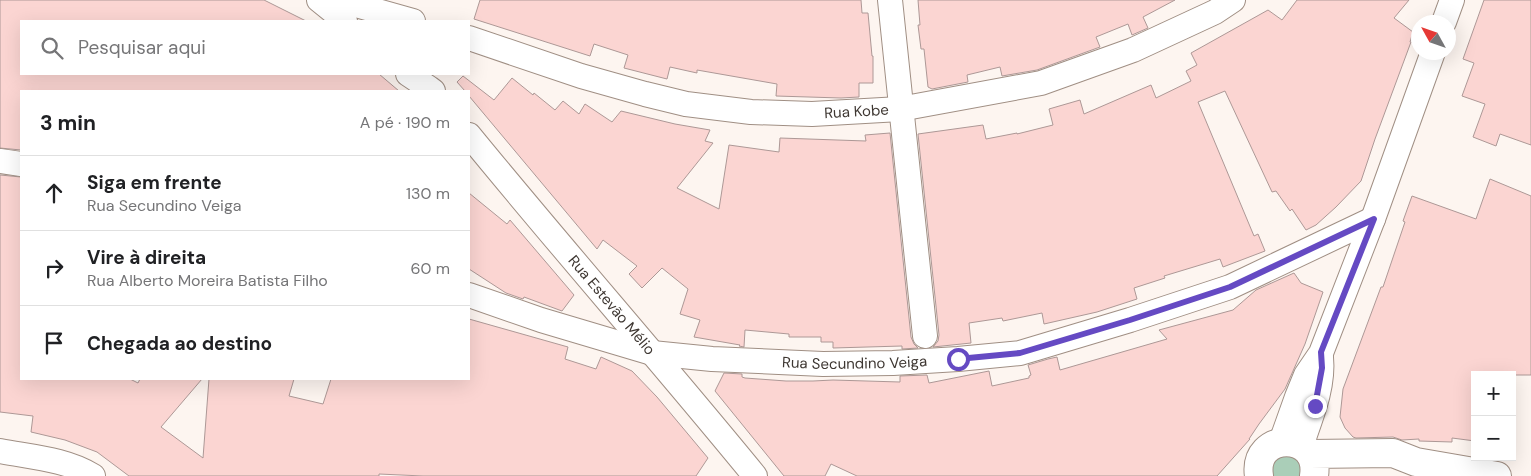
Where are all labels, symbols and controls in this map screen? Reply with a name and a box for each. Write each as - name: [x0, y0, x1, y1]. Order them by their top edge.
- north arrow: [1411, 15, 1456, 60]
- search box: [20, 20, 470, 75]
- icon: search: [38, 34, 66, 62]
- text: Pesquisar aqui: [78, 35, 206, 60]
- street label: Rua Kobe: [824, 100, 889, 123]
- text: 3 min: [40, 109, 96, 137]
- text: A pé · 190 m: [360, 112, 450, 133]
- text: Siga em frente: [87, 170, 222, 195]
- icon: ahead: [40, 179, 68, 207]
- text: 130 m: [406, 183, 450, 204]
- text: Rua Secundino Veiga: [87, 195, 242, 216]
- text: Vire à direita: [87, 245, 206, 270]
- street label: Rua Estevão Mélio: [564, 251, 660, 359]
- icon: right: [40, 254, 68, 282]
- text: 60 m: [410, 258, 450, 279]
- text: Rua Alberto Moreira Batista Filho: [87, 270, 328, 291]
- icon: arrive: [40, 329, 68, 357]
- text: Chegada ao destino: [87, 331, 272, 356]
- route start: [947, 348, 970, 371]
- street label: Rua Secundino Veiga: [782, 351, 928, 374]
- map controls: [1471, 371, 1516, 461]
- button: +: [1471, 371, 1516, 416]
- route end: [1304, 395, 1327, 418]
- button: −: [1471, 416, 1516, 461]

